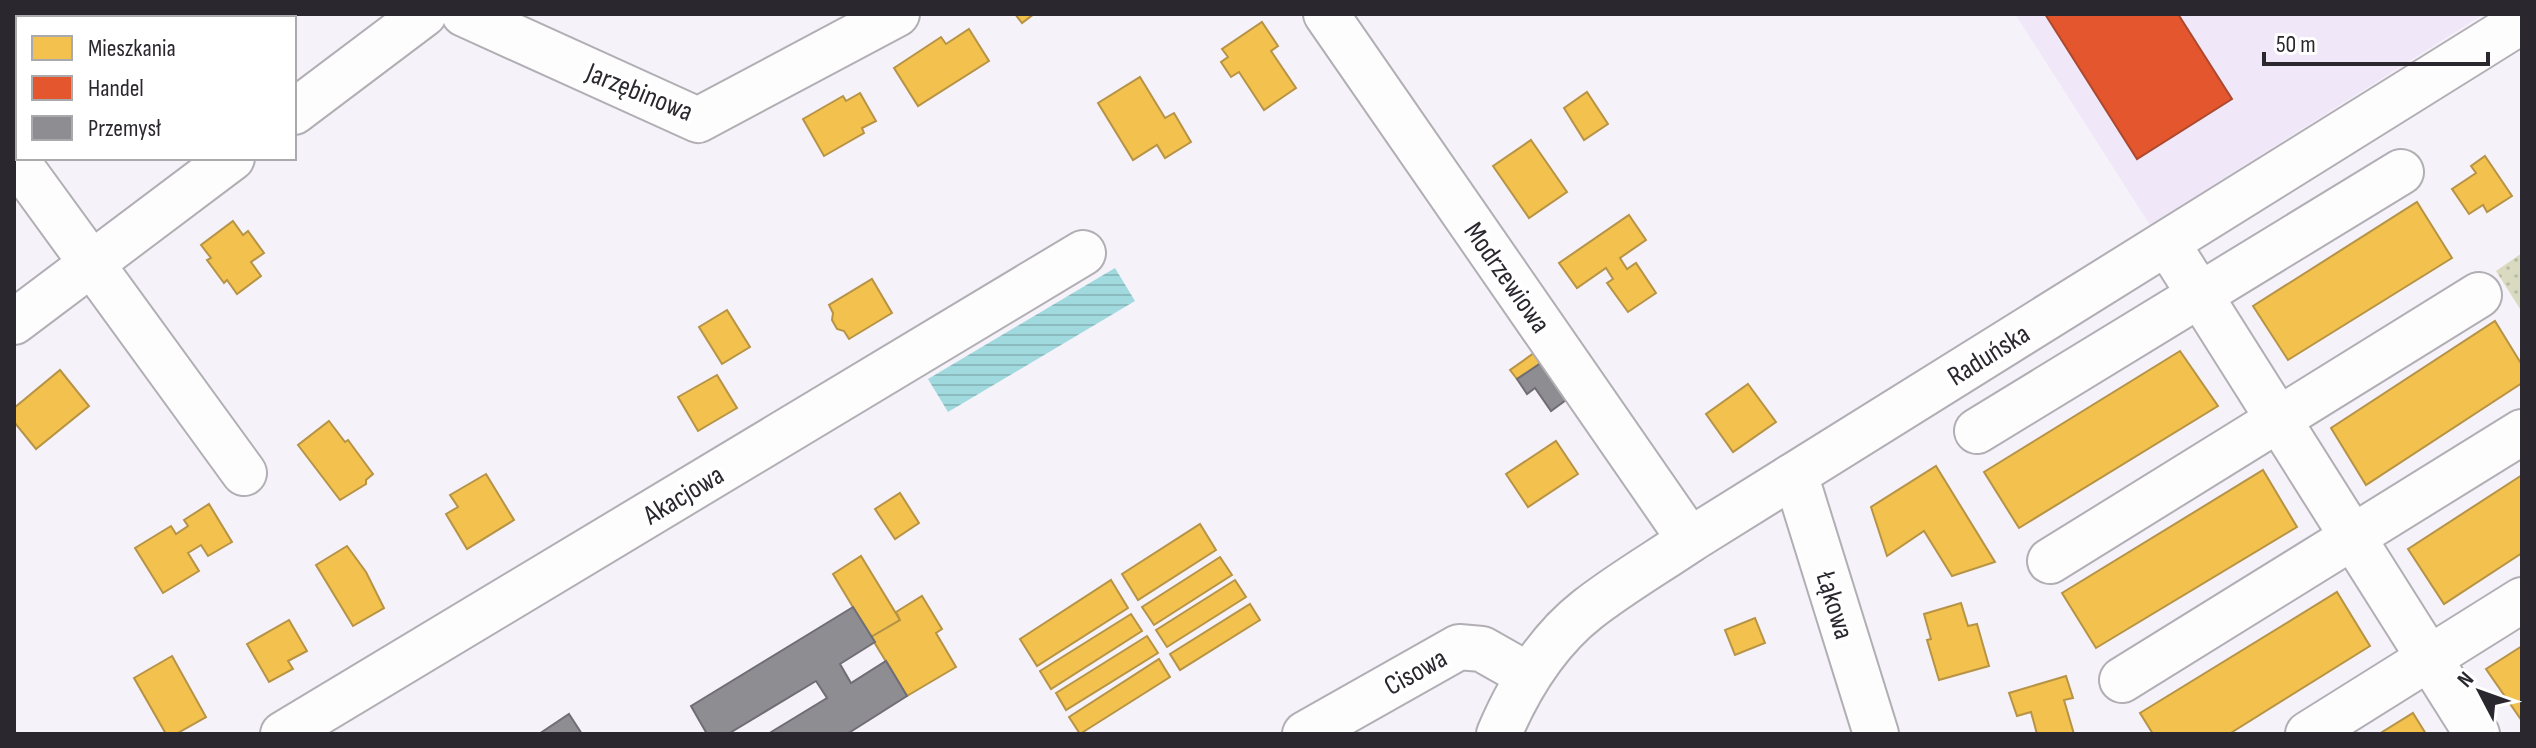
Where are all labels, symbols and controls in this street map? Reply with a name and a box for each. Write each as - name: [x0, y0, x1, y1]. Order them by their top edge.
- legend: [16, 16, 296, 160]
- scale bar: [2264, 16, 2488, 66]
- text: 50 m: [2276, 30, 2316, 59]
- text: Mieszkania: [88, 34, 176, 63]
- street label: Jarzębinowa: [580, 56, 698, 129]
- text: Handel: [88, 74, 144, 103]
- text: Przemysł: [88, 114, 161, 143]
- street label: Modrzewiowa: [1457, 216, 1557, 339]
- street label: Raduńska: [1942, 317, 2036, 393]
- street label: Akacjowa: [637, 459, 730, 533]
- street label: Łąkowa: [1808, 567, 1860, 643]
- street label: Cisowa: [1379, 642, 1453, 703]
- north arrow: [2440, 652, 2520, 732]
- text: N: [2452, 667, 2480, 693]

